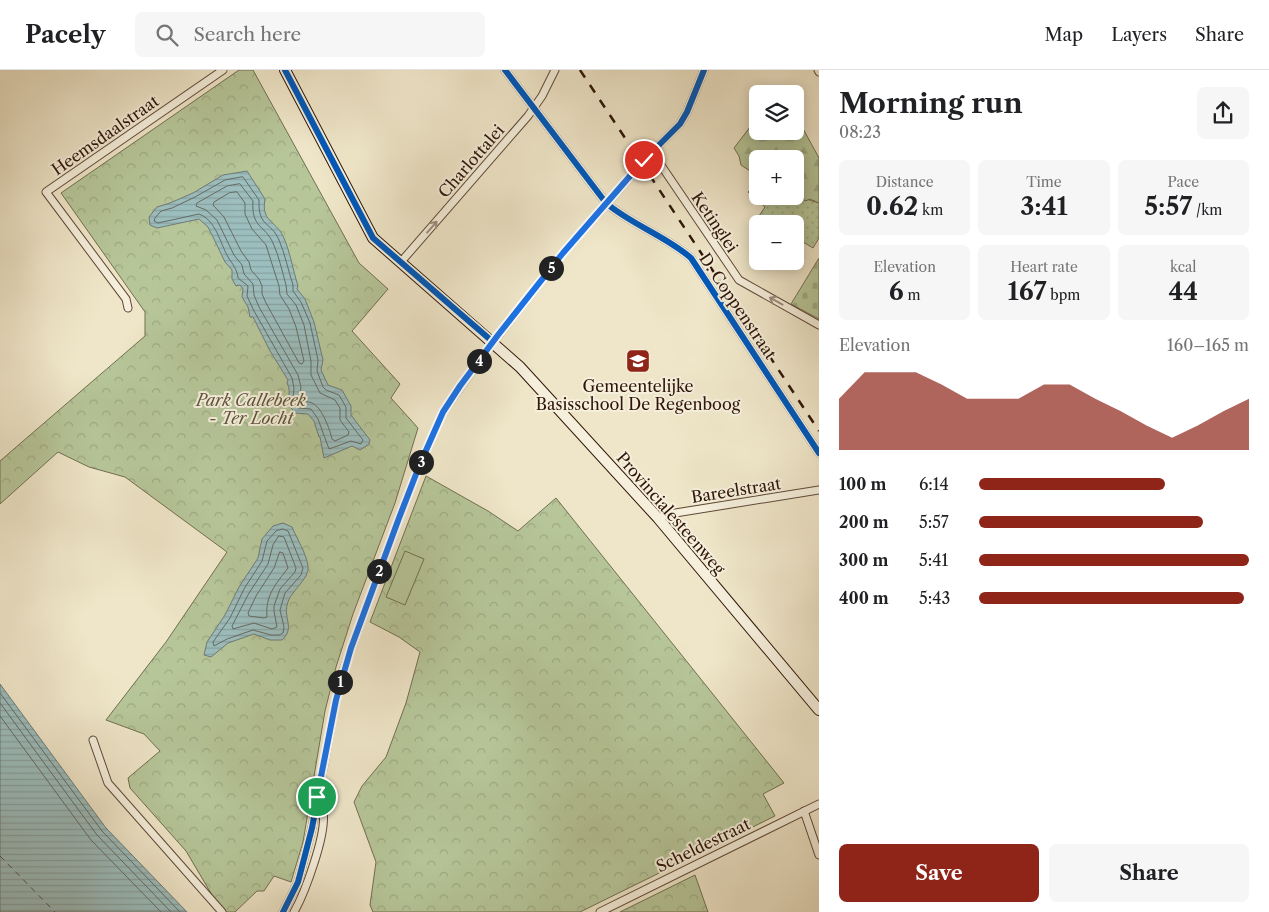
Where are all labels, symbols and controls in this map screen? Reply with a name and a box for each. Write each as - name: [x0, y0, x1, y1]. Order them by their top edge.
- search box: [135, 12, 485, 57]
- text: Pacely: [25, 20, 105, 49]
- icon: search: [153, 21, 181, 49]
- text: Search here: [193, 23, 301, 46]
- text: Map: [1045, 24, 1083, 46]
- text: Layers: [1111, 24, 1167, 46]
- text: Share: [1195, 24, 1244, 46]
- map controls: [749, 85, 804, 270]
- button: layers: [749, 85, 804, 140]
- text: Morning run: [839, 86, 1023, 120]
- button: share: [1197, 87, 1249, 139]
- street label: Heemsdaalstraat: [48, 90, 163, 179]
- street label: Charlottalei: [434, 120, 508, 202]
- text: 08:23: [839, 122, 881, 142]
- pin: [623, 139, 665, 181]
- icon: check: [630, 146, 658, 174]
- button: +: [749, 150, 804, 205]
- text: Distance: [876, 173, 934, 191]
- text: Time: [1026, 173, 1062, 191]
- text: Pace: [1168, 173, 1199, 191]
- street label: Ketinglei: [688, 188, 743, 256]
- text: 0.62: [866, 191, 918, 222]
- text: 3:41: [1020, 191, 1068, 222]
- text: 5:57: [1144, 191, 1192, 222]
- text: km: [918, 201, 943, 219]
- text: /km: [1192, 201, 1222, 219]
- button: −: [749, 215, 804, 270]
- one-way arrow: [427, 220, 438, 233]
- street label: D. Coppenstraat: [695, 249, 781, 363]
- pin: 5: [538, 256, 564, 280]
- text: Elevation: [873, 258, 936, 276]
- text: Heart rate: [1010, 258, 1078, 276]
- text: kcal: [1170, 258, 1197, 276]
- text: 5: [548, 259, 555, 277]
- text: 6: [889, 276, 904, 307]
- text: 167: [1008, 276, 1047, 307]
- text: 44: [1169, 276, 1198, 307]
- text: m: [904, 286, 921, 304]
- text: bpm: [1047, 286, 1080, 304]
- one-way arrow: [769, 296, 784, 306]
- text: Elevation: [839, 335, 910, 355]
- text: 160–165 m: [1167, 335, 1249, 355]
- pin: 4: [466, 348, 492, 374]
- school or university icon: Gemeentelijke Basisschool De Regenboog: [625, 348, 651, 374]
- text: 4: [475, 352, 484, 370]
- place label: Gemeentelijke Basisschool De Regenboog: [536, 376, 741, 414]
- park label: Park Callebeek - Ter Locht: [194, 390, 306, 428]
- street label: Provincialesteenweg: [612, 448, 730, 579]
- pin: 3: [408, 450, 434, 474]
- text: 3: [418, 453, 425, 471]
- street label: Bareelstraat: [690, 473, 783, 507]
- text: 100 m: [839, 474, 886, 494]
- text: 6:14: [919, 474, 949, 494]
- text: 200 m: [839, 512, 889, 532]
- text: 5:57: [919, 512, 949, 532]
- text: 300 m: [839, 550, 888, 570]
- text: 5:41: [919, 550, 948, 570]
- pin: 2: [366, 558, 392, 584]
- text: 2: [375, 562, 384, 580]
- text: 400 m: [839, 588, 889, 608]
- text: 5:43: [919, 588, 950, 608]
- pin: 1: [328, 670, 352, 694]
- text: 1: [337, 673, 344, 691]
- pin: [296, 776, 338, 818]
- icon: arrive: [303, 783, 331, 811]
- street label: Scheldestraat: [653, 813, 754, 876]
- button: Save: [839, 844, 1039, 902]
- button: Share: [1049, 844, 1249, 902]

